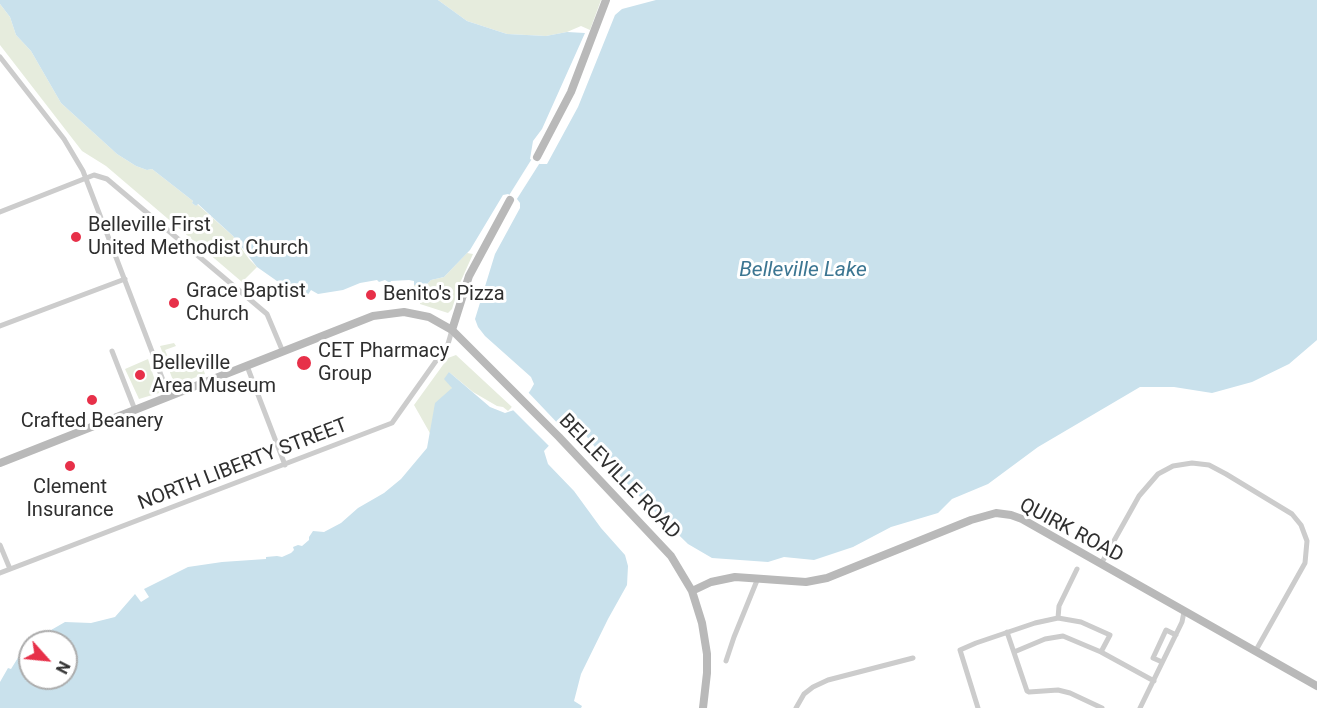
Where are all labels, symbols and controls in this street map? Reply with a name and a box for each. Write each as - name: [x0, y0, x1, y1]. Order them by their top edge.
- place label: Belleville First United Methodist Church: [88, 214, 308, 261]
- marker: Belleville First United Methodist Church: [69, 230, 83, 244]
- water label: Belleville Lake: [739, 258, 867, 284]
- place label: Grace Baptist Church: [186, 280, 306, 327]
- place label: Benito's Pizza: [383, 283, 505, 307]
- marker: Benito's Pizza: [364, 288, 378, 302]
- marker: Grace Baptist Church: [167, 296, 181, 310]
- place label: CET Pharmacy Group: [318, 340, 449, 387]
- place label: Belleville Area Museum: [152, 352, 276, 399]
- marker: CET Pharmacy Group: [295, 354, 313, 372]
- marker: Belleville Area Museum: [133, 368, 147, 382]
- marker: Crafted Beanery: [85, 393, 99, 407]
- street label: BELLEVILLE ROAD: [553, 409, 685, 545]
- place label: Crafted Beanery: [21, 410, 163, 434]
- street label: NORTH LIBERTY STREET: [135, 414, 351, 516]
- marker: Clement Insurance: [63, 459, 77, 473]
- place label: Clement Insurance: [26, 476, 114, 523]
- street label: QUIRK ROAD: [1015, 494, 1127, 568]
- north arrow: [18, 630, 78, 690]
- text: N: [52, 658, 74, 677]

